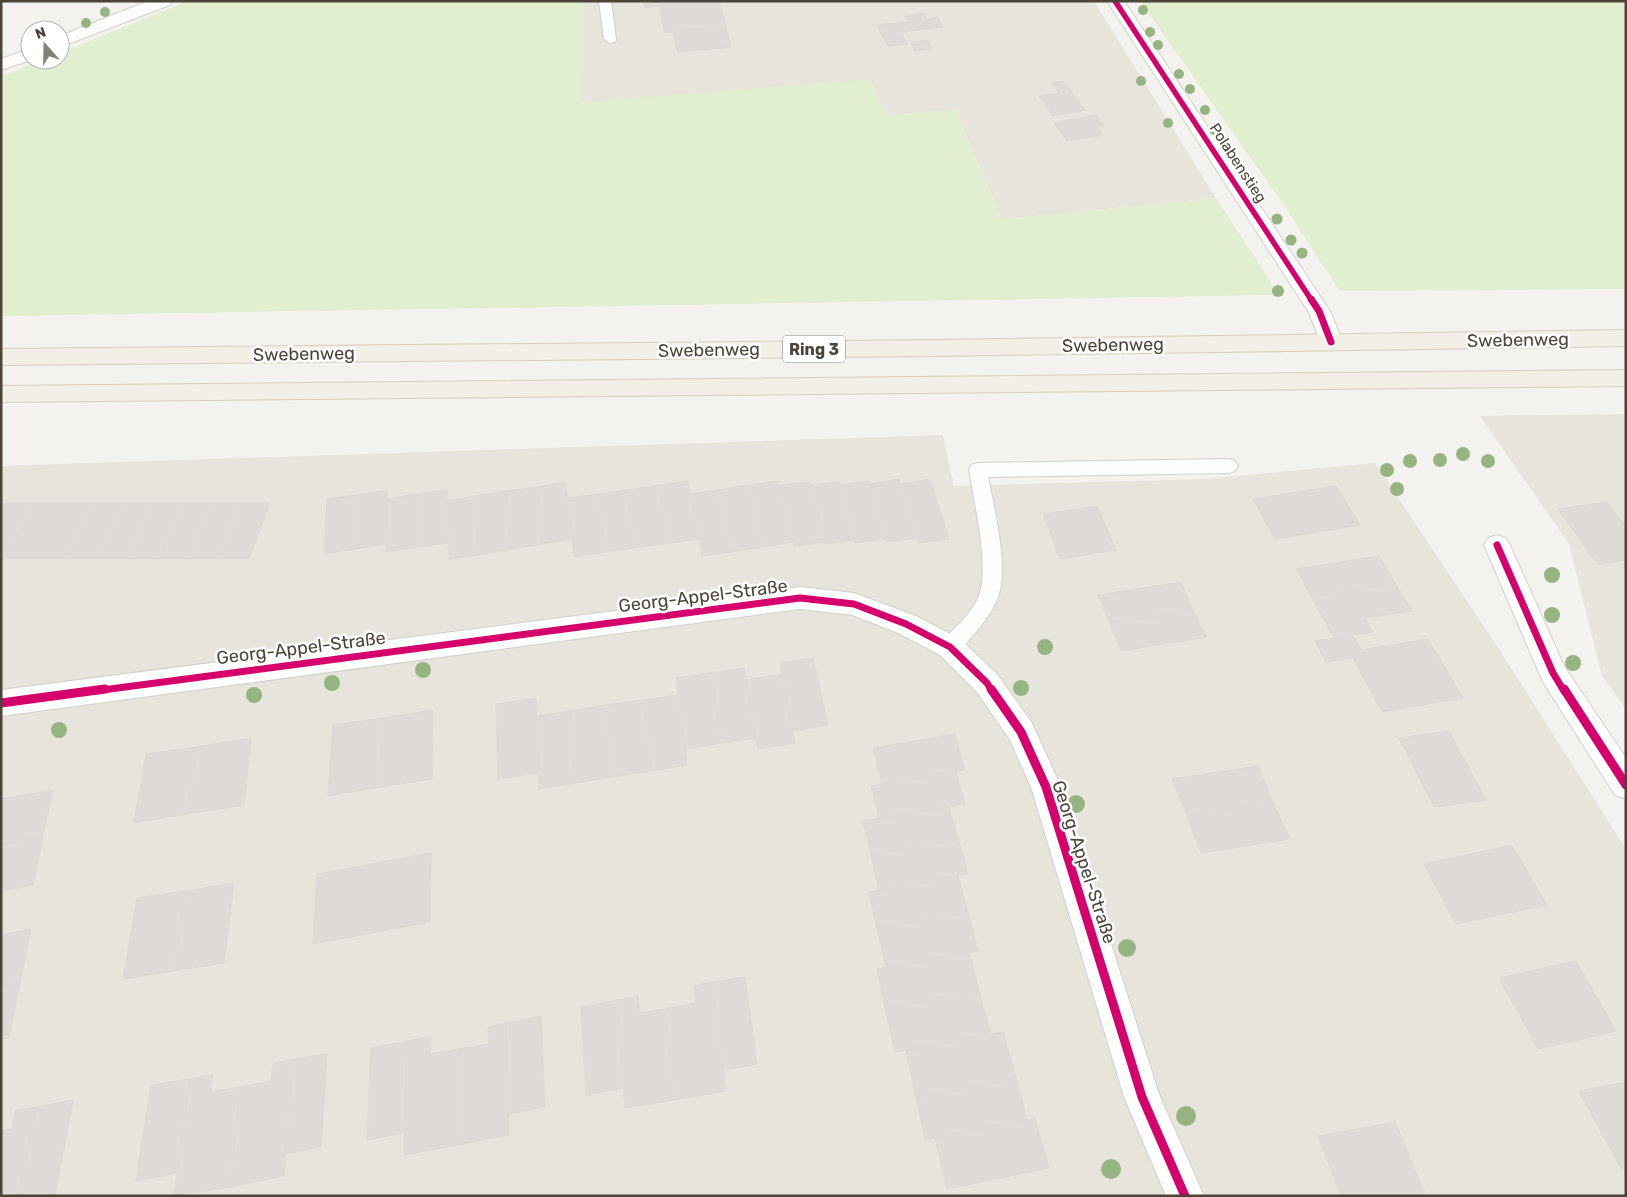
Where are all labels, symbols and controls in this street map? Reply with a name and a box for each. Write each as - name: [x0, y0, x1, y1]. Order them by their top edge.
- north arrow: [20, 20, 70, 70]
- text: N: [33, 24, 48, 43]
- street label: Polabenstieg: [1206, 120, 1270, 206]
- street label: Swebenweg: [1467, 328, 1569, 352]
- street label: Swebenweg: [1062, 333, 1164, 357]
- road number: Ring 3: [783, 336, 845, 362]
- street label: Swebenweg: [658, 338, 760, 362]
- street label: Swebenweg: [253, 342, 355, 366]
- street label: Georg-Appel-Straße: [617, 575, 789, 617]
- street label: Georg-Appel-Straße: [215, 627, 387, 669]
- street label: Georg-Appel-Straße: [1047, 778, 1121, 946]

